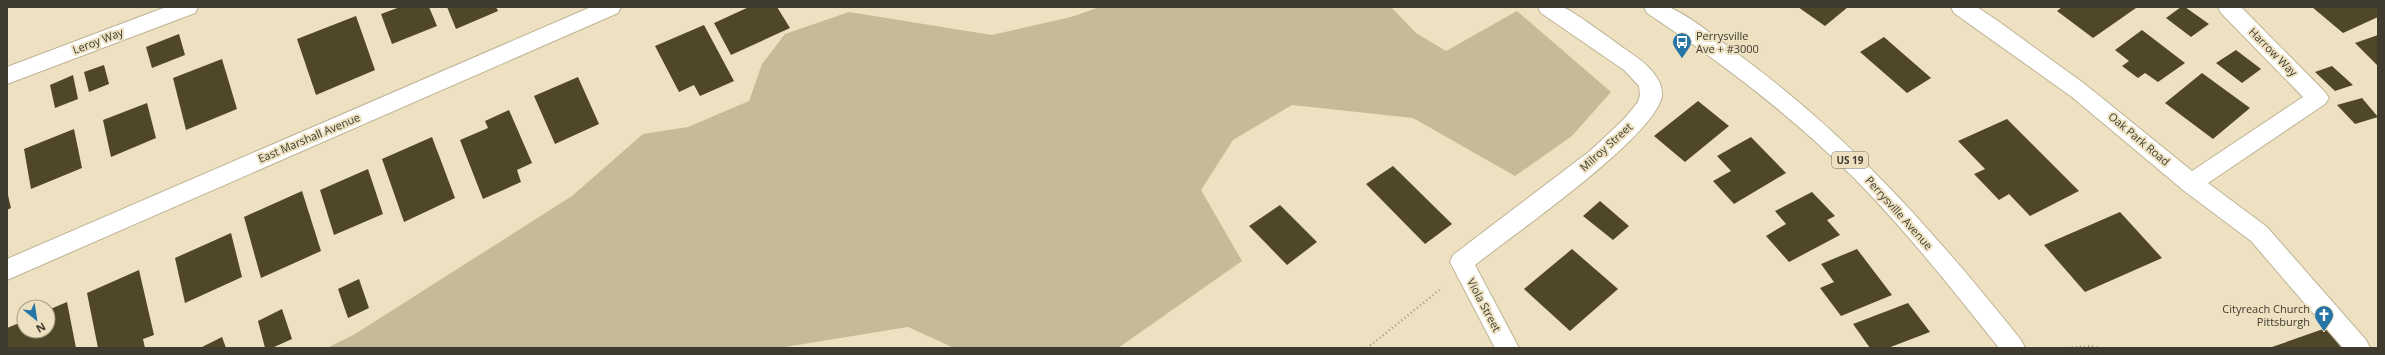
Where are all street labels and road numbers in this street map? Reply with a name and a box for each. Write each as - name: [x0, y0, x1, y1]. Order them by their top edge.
- street label: Leroy Way: [70, 24, 126, 57]
- street label: Harrow Way: [2246, 24, 2301, 80]
- street label: East Marshall Avenue: [255, 109, 362, 166]
- street label: Oak Park Road: [2106, 109, 2173, 169]
- street label: Milroy Street: [1576, 119, 1635, 174]
- road number: US 19: [1832, 152, 1868, 168]
- street label: Perrysville Avenue: [1862, 173, 1936, 253]
- street label: Viola Street: [1464, 275, 1505, 334]

